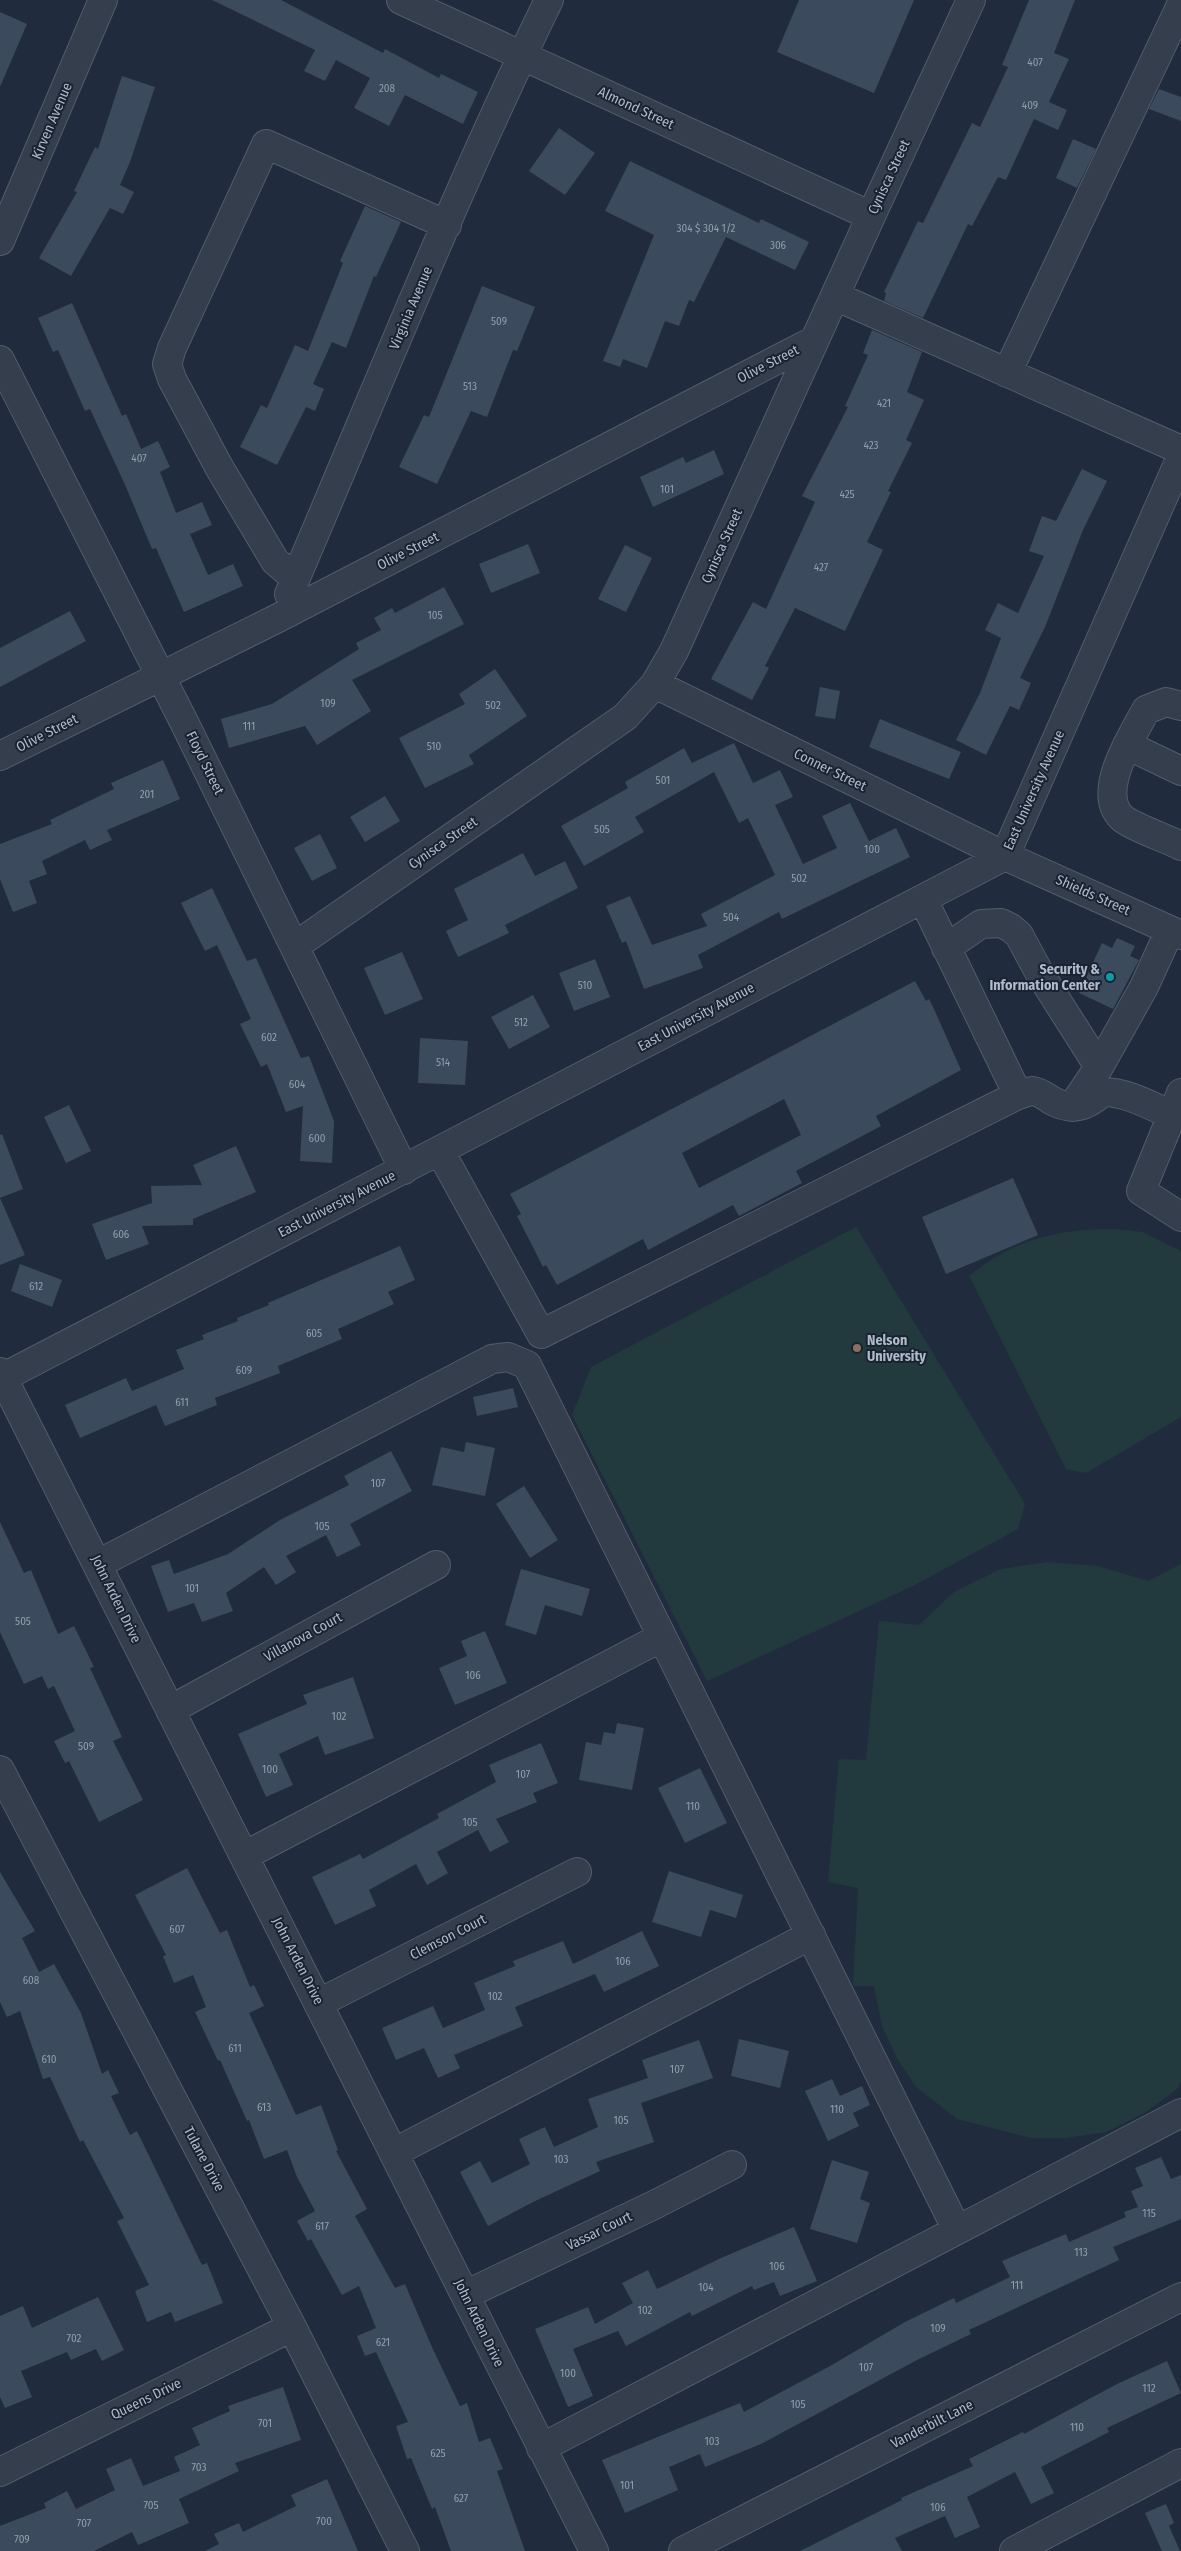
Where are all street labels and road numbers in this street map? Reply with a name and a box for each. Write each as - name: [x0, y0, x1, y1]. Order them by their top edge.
- street label: Kirven Avenue: [28, 80, 76, 162]
- street label: Almond Street: [595, 83, 677, 133]
- street label: Cynisca Street: [864, 137, 914, 217]
- street label: Virginia Avenue: [386, 264, 436, 352]
- street label: Olive Street: [734, 341, 802, 387]
- street label: Cynisca Street: [698, 506, 746, 586]
- street label: Olive Street: [374, 528, 442, 574]
- street label: Olive Street: [13, 710, 81, 756]
- street label: East University Avenue: [1000, 727, 1068, 853]
- street label: Floyd Street: [182, 729, 228, 798]
- street label: Conner Street: [791, 745, 869, 795]
- street label: Cynisca Street: [405, 813, 481, 873]
- street label: Shields Street: [1053, 871, 1133, 919]
- street label: East University Avenue: [635, 979, 757, 1055]
- street label: East University Avenue: [275, 1167, 399, 1241]
- street label: John Arden Drive: [87, 1552, 145, 1646]
- street label: Villanova Court: [261, 1608, 345, 1665]
- street label: Clemson Court: [407, 1910, 489, 1963]
- street label: John Arden Drive: [269, 1914, 327, 2008]
- street label: Tulane Drive: [180, 2124, 228, 2194]
- street label: Vassar Court: [563, 2208, 635, 2254]
- street label: John Arden Drive: [450, 2276, 508, 2370]
- street label: Queens Drive: [108, 2375, 184, 2423]
- street label: Vanderbilt Lane: [888, 2396, 976, 2452]

